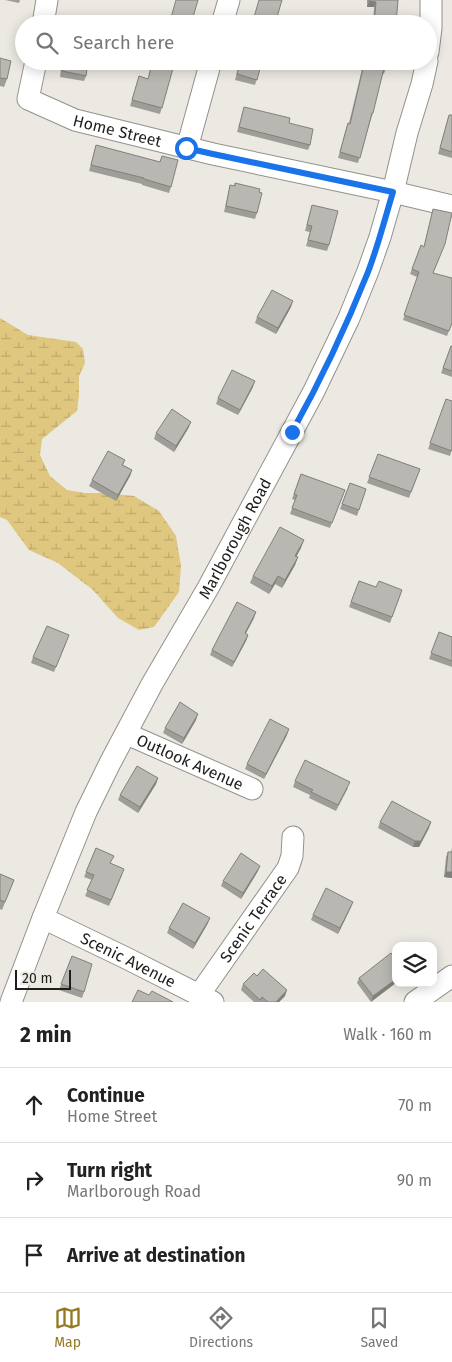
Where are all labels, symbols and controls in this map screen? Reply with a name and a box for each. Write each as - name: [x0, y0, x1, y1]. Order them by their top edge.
- search box: [15, 15, 437, 70]
- icon: search: [33, 29, 61, 57]
- text: Search here: [73, 31, 174, 54]
- street label: Home Street: [71, 111, 164, 151]
- route start: [175, 137, 198, 160]
- route end: [281, 421, 304, 444]
- street label: Marlborough Road: [195, 475, 275, 602]
- street label: Outlook Avenue: [134, 730, 246, 794]
- street label: Scenic Terrace: [216, 871, 291, 966]
- street label: Scenic Avenue: [78, 929, 179, 992]
- map controls: [392, 942, 437, 987]
- button: layers: [392, 942, 437, 987]
- scale bar: [15, 967, 71, 990]
- text: 20 m: [22, 970, 52, 987]
- text: 2 min: [20, 1022, 72, 1048]
- text: Walk · 160 m: [343, 1025, 432, 1044]
- text: Continue: [67, 1084, 145, 1107]
- icon: ahead: [20, 1091, 48, 1119]
- text: 70 m: [398, 1096, 432, 1115]
- text: Home Street: [67, 1107, 157, 1126]
- text: Turn right: [67, 1159, 152, 1182]
- icon: right: [20, 1166, 48, 1194]
- text: 90 m: [397, 1171, 432, 1190]
- text: Marlborough Road: [67, 1182, 201, 1201]
- icon: arrive: [20, 1241, 48, 1269]
- text: Arrive at destination: [67, 1244, 246, 1267]
- tab: Map: [54, 1304, 82, 1351]
- tab: Directions: [189, 1304, 253, 1351]
- tab: Saved: [360, 1304, 398, 1351]

